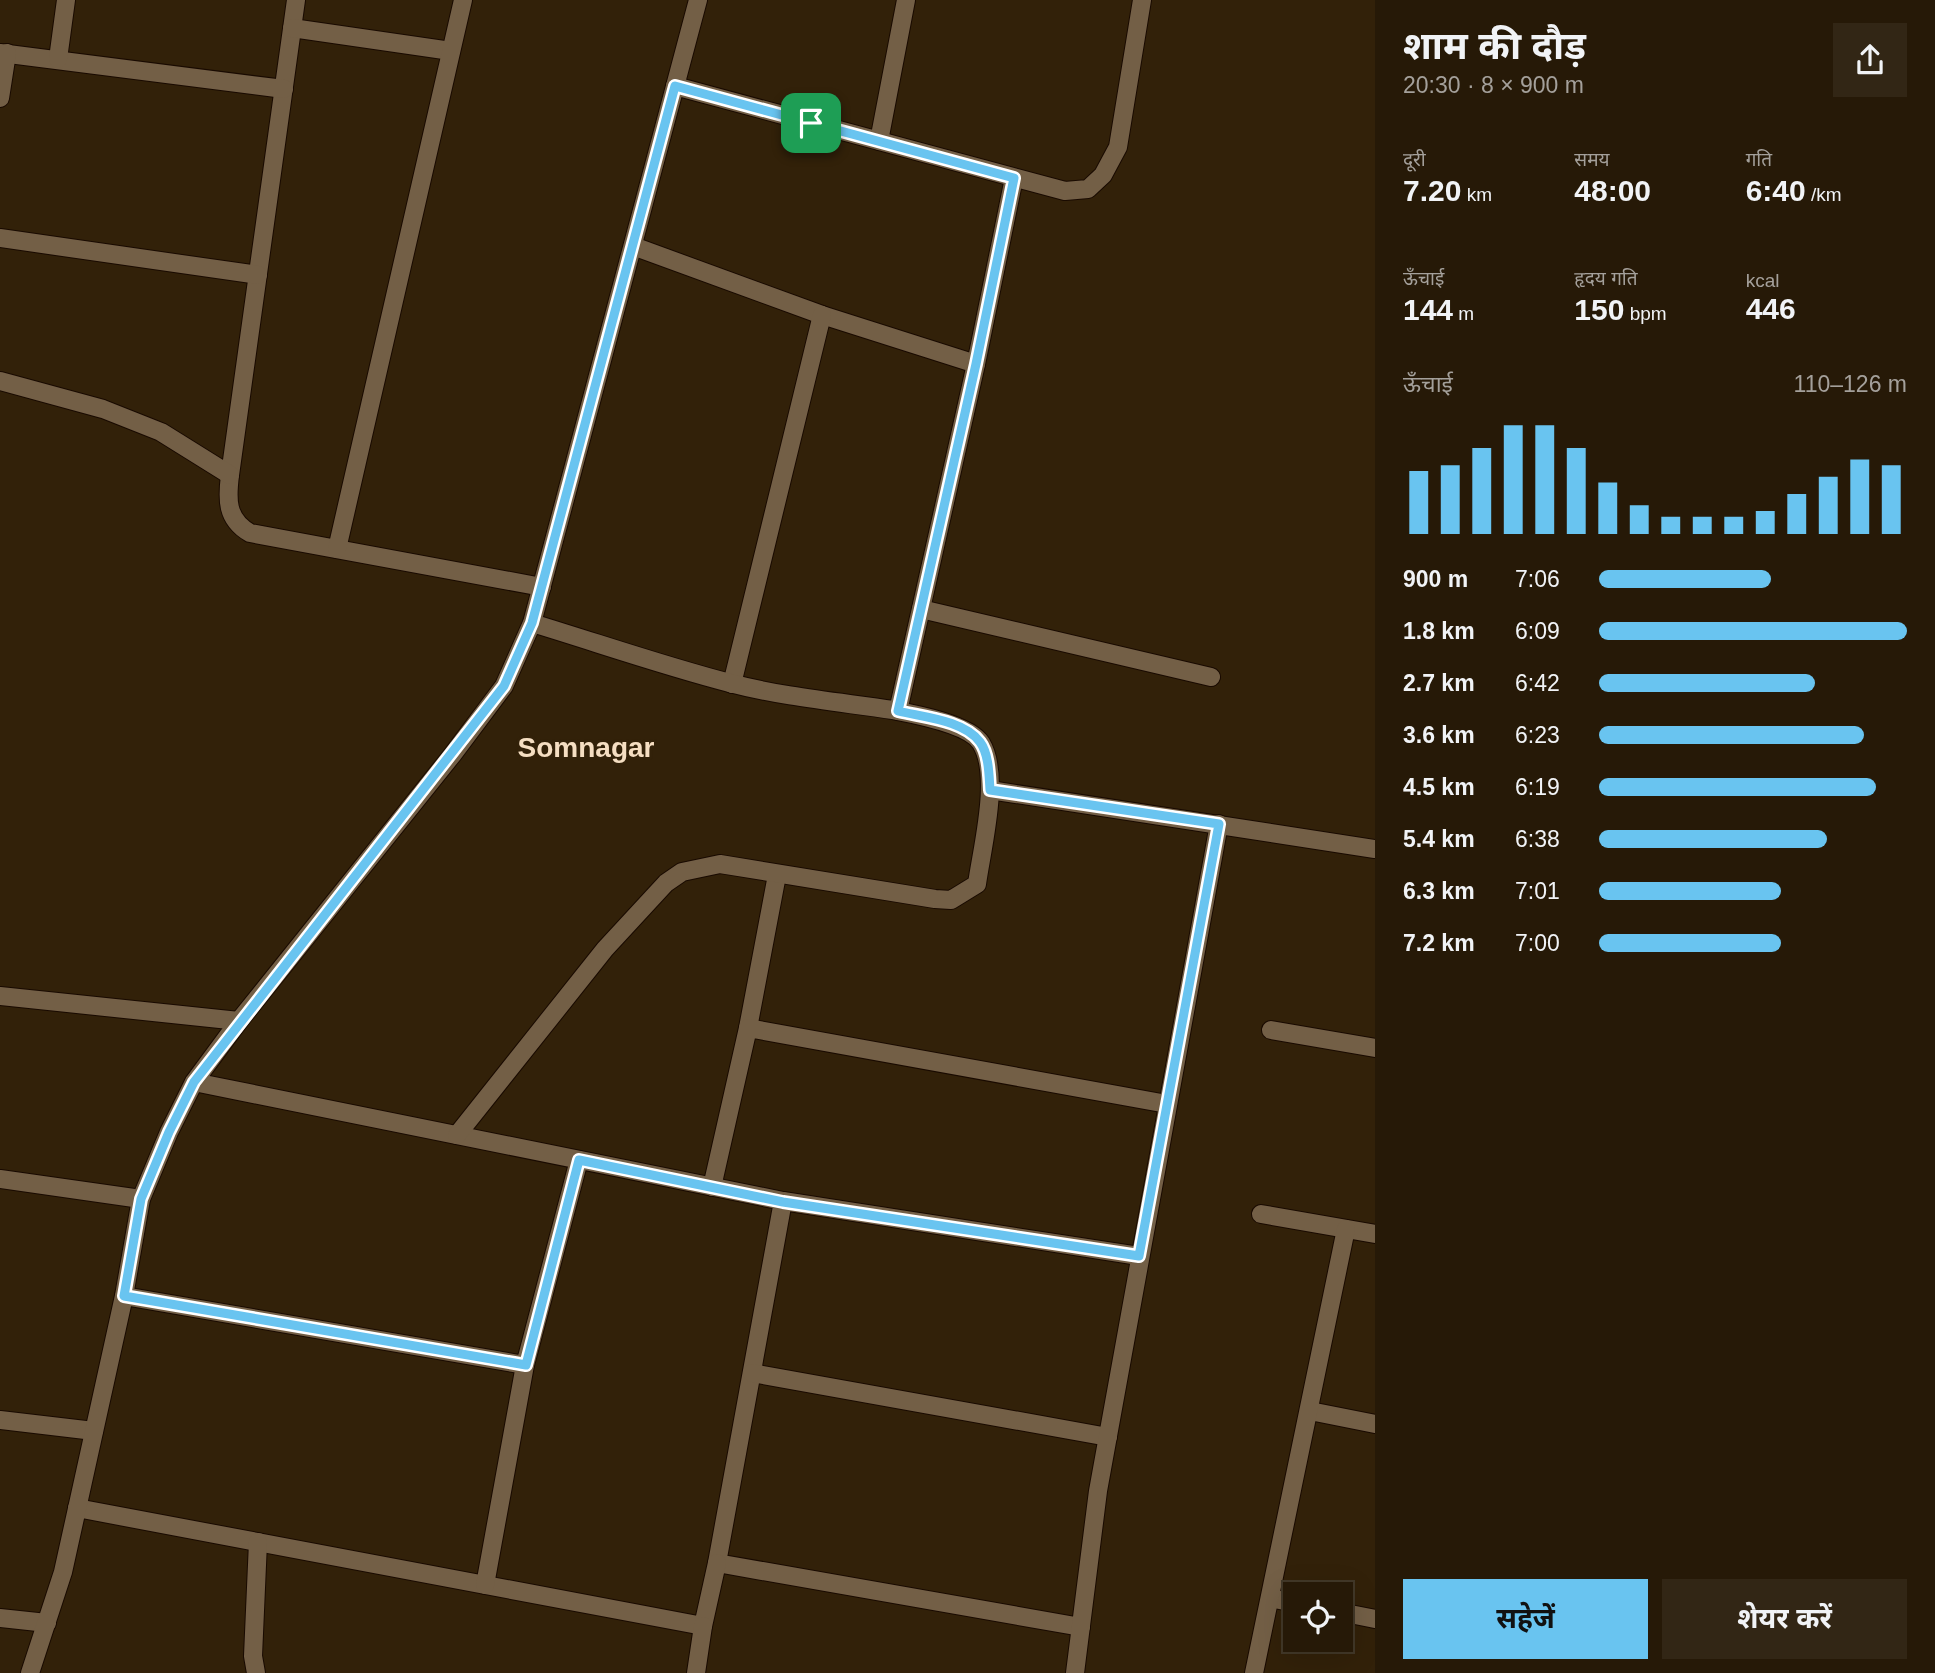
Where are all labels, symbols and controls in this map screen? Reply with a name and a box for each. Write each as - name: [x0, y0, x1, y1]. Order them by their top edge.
- button: share: [1833, 23, 1907, 97]
- text: शाम की दौड़: [1403, 25, 1586, 67]
- text: 20:30 · 8 × 900 m: [1403, 72, 1584, 98]
- pin: [781, 93, 841, 153]
- icon: arrive: [792, 104, 830, 142]
- text: दूरी: [1403, 149, 1426, 170]
- text: समय: [1574, 149, 1610, 170]
- text: गति: [1746, 149, 1772, 170]
- text: 7.20: [1403, 174, 1461, 207]
- text: 48:00: [1574, 174, 1651, 207]
- text: 6:40: [1746, 174, 1806, 207]
- text: km: [1461, 184, 1492, 205]
- text: /km: [1806, 184, 1842, 205]
- text: ऊँचाई: [1403, 268, 1444, 289]
- text: हृदय गति: [1574, 268, 1638, 289]
- text: kcal: [1746, 270, 1779, 291]
- text: 446: [1746, 292, 1796, 325]
- text: 144: [1403, 293, 1453, 326]
- text: 150: [1574, 293, 1624, 326]
- text: m: [1453, 303, 1474, 324]
- text: bpm: [1624, 303, 1667, 324]
- text: ऊँचाई: [1403, 371, 1453, 397]
- text: 110–126 m: [1794, 371, 1907, 397]
- text: 900 m: [1403, 566, 1468, 592]
- text: 7:06: [1515, 566, 1560, 592]
- text: 1.8 km: [1403, 618, 1475, 644]
- text: 6:09: [1515, 618, 1560, 644]
- text: 2.7 km: [1403, 670, 1475, 696]
- text: 6:42: [1515, 670, 1560, 696]
- text: 3.6 km: [1403, 722, 1475, 748]
- text: 6:23: [1515, 722, 1560, 748]
- district label: Somnagar: [518, 732, 655, 763]
- text: 4.5 km: [1403, 774, 1475, 800]
- text: 6:19: [1515, 774, 1560, 800]
- text: 5.4 km: [1403, 826, 1475, 852]
- text: 6:38: [1515, 826, 1560, 852]
- text: 6.3 km: [1403, 878, 1475, 904]
- text: 7:01: [1515, 878, 1560, 904]
- text: 7.2 km: [1403, 930, 1475, 956]
- text: 7:00: [1515, 930, 1560, 956]
- button: सहेजें: [1403, 1579, 1648, 1659]
- button: शेयर करें: [1662, 1579, 1907, 1659]
- map controls: [1283, 1582, 1353, 1652]
- button: locate: [1283, 1582, 1353, 1652]

